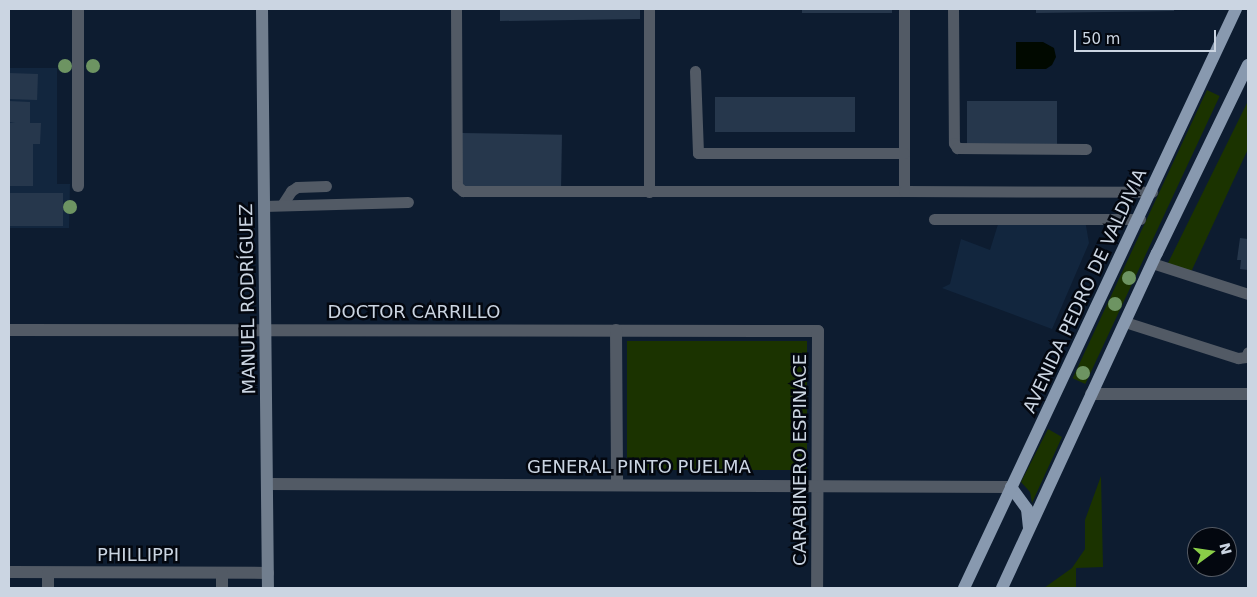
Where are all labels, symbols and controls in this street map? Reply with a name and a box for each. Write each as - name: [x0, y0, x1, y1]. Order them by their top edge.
- scale bar: [1077, 20, 1220, 52]
- text: 50 m: [1082, 30, 1120, 48]
- street label: AVENIDA PEDRO DE VALDIVIA: [1019, 165, 1151, 417]
- street label: MANUEL RODRÍGUEZ: [236, 203, 260, 395]
- street label: DOCTOR CARRILLO: [328, 301, 500, 323]
- street label: CARABINERO ESPINACE: [789, 354, 811, 566]
- street label: GENERAL PINTO PUELMA: [527, 456, 751, 478]
- north arrow: [1187, 527, 1237, 577]
- text: N: [1216, 541, 1235, 556]
- street label: PHILLIPPI: [97, 544, 179, 566]

